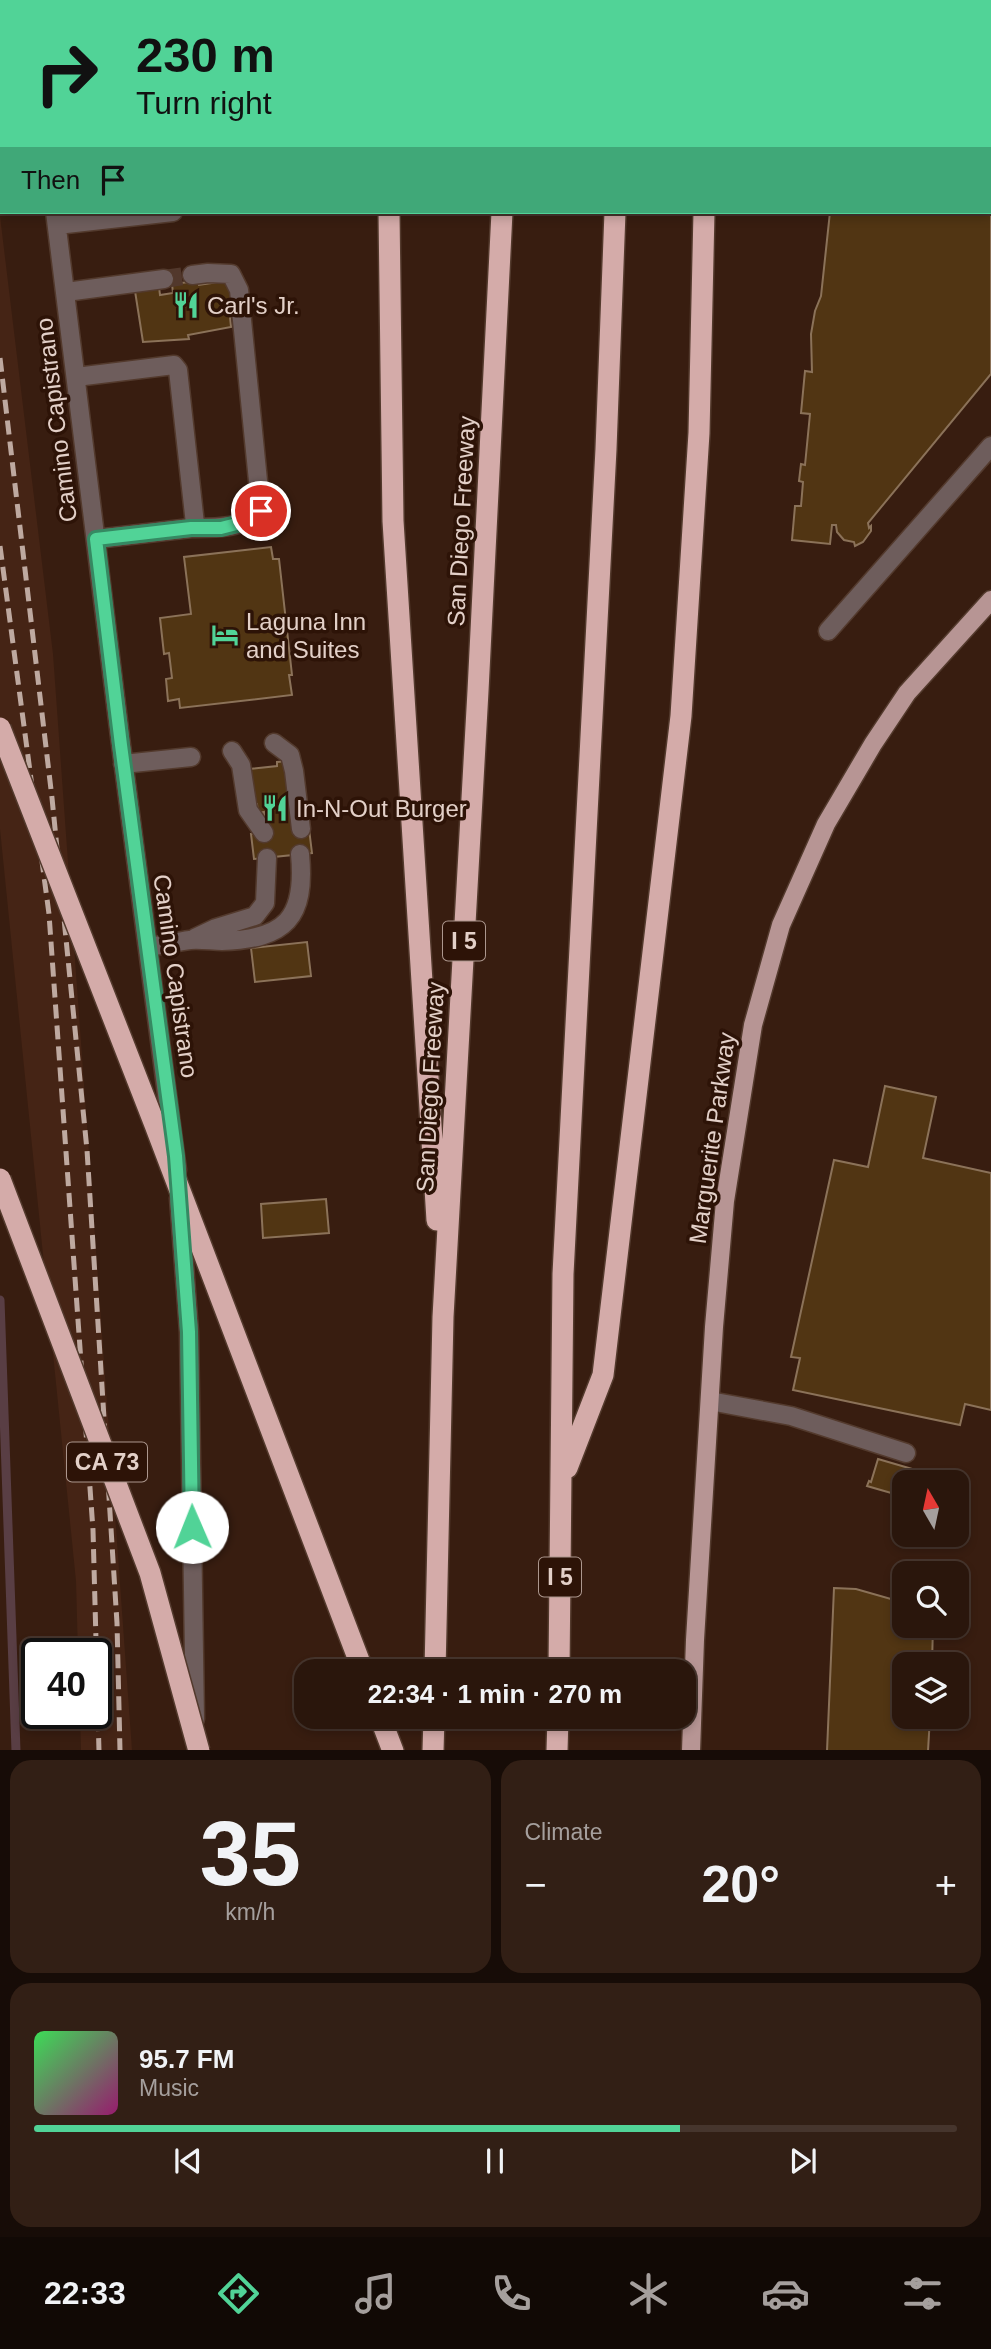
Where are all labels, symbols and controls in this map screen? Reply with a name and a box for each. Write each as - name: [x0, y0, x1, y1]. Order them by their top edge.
- icon: right: [21, 28, 112, 119]
- text: 230 m: [136, 28, 275, 82]
- text: Turn right: [136, 85, 272, 121]
- icon: arrive: [94, 161, 132, 199]
- text: Then: [21, 165, 80, 195]
- restaurant icon: Carl's Jr.: [171, 290, 201, 320]
- place label: Carl's Jr.: [207, 292, 300, 319]
- street label: Camino Capistrano: [30, 316, 82, 524]
- street label: San Diego Freeway: [442, 415, 480, 627]
- pin: [231, 481, 291, 541]
- icon: arrive: [242, 492, 280, 530]
- place label: Laguna Inn and Suites: [246, 608, 366, 663]
- hotel icon: Laguna Inn and Suites: [210, 620, 240, 650]
- restaurant icon: In-N-Out Burger: [260, 793, 290, 823]
- place label: In-N-Out Burger: [296, 795, 467, 822]
- street label: Camino Capistrano: [148, 872, 204, 1080]
- road number: I 5: [443, 922, 485, 960]
- street label: San Diego Freeway: [411, 981, 449, 1193]
- street label: Marguerite Parkway: [684, 1030, 740, 1246]
- road number: CA 73: [67, 1442, 147, 1482]
- north arrow: [892, 1470, 970, 1547]
- map controls: [892, 1470, 969, 1729]
- position arrow: [155, 1490, 229, 1564]
- road number: I 5: [539, 1558, 581, 1596]
- button: search: [892, 1561, 969, 1638]
- speed limit sign: 40: [21, 1638, 112, 1729]
- button: layers: [892, 1652, 969, 1729]
- text: 22:34 · 1 min · 270 m: [368, 1679, 622, 1709]
- text: 35: [200, 1803, 301, 1904]
- text: Climate: [525, 1819, 602, 1845]
- text: 20°: [701, 1855, 780, 1913]
- text: −: [525, 1864, 547, 1906]
- text: +: [935, 1864, 957, 1906]
- text: km/h: [225, 1899, 275, 1925]
- text: 95.7 FM: [139, 2044, 234, 2074]
- text: Music: [139, 2075, 199, 2101]
- icon: previous: [169, 2142, 207, 2180]
- icon: pause: [476, 2142, 514, 2180]
- icon: next: [784, 2142, 822, 2180]
- icon: directions: [214, 2269, 263, 2318]
- icon: music: [351, 2269, 400, 2318]
- icon: phone: [487, 2269, 536, 2318]
- icon: climate: [624, 2269, 673, 2318]
- icon: car: [761, 2269, 810, 2318]
- icon: filters: [898, 2269, 947, 2318]
- text: 22:33: [44, 2275, 126, 2311]

